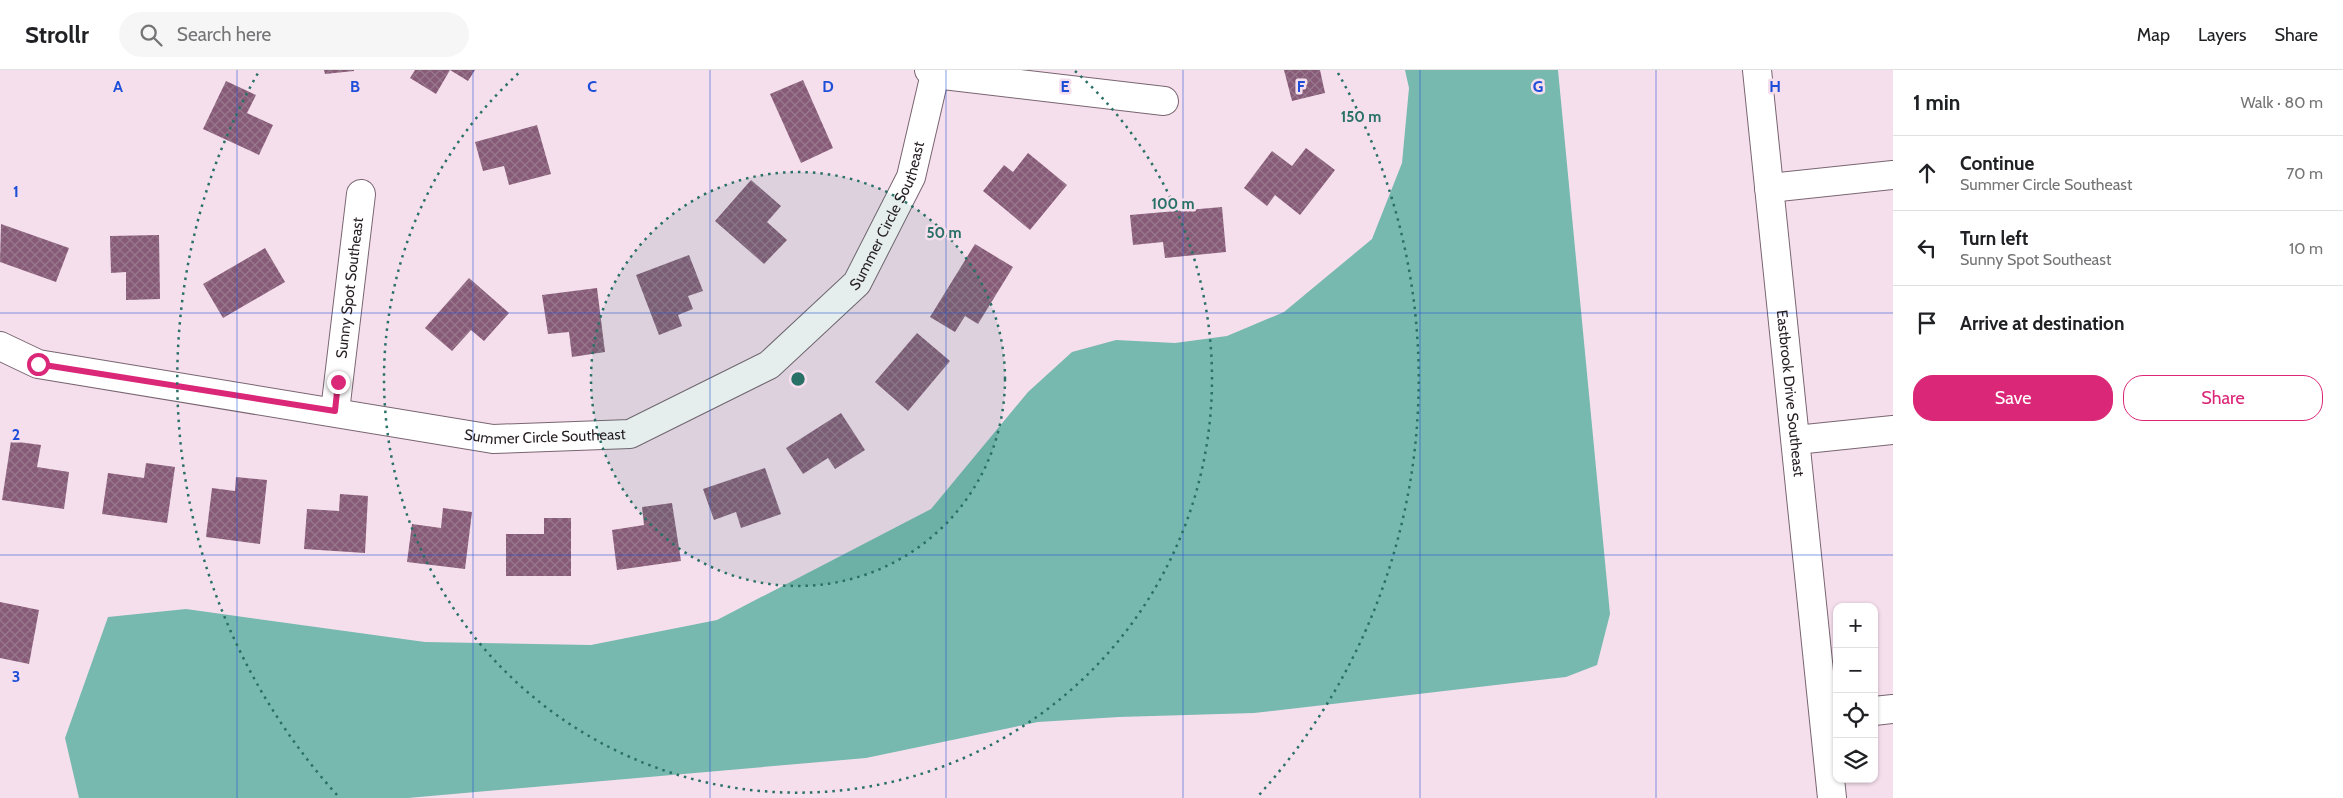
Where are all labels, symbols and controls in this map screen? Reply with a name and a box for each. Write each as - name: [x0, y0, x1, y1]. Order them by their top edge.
- search box: [119, 12, 469, 57]
- text: Strollr: [25, 20, 89, 49]
- icon: search: [137, 21, 165, 49]
- text: Search here: [177, 23, 271, 46]
- text: Map: [2137, 24, 2170, 46]
- text: Layers: [2198, 24, 2247, 46]
- text: Share: [2275, 24, 2318, 46]
- text: A: [113, 77, 123, 96]
- text: B: [350, 77, 360, 96]
- text: C: [587, 77, 597, 96]
- text: D: [822, 77, 834, 96]
- text: E: [1060, 77, 1070, 96]
- text: F: [1297, 77, 1306, 96]
- text: G: [1533, 77, 1543, 96]
- text: H: [1769, 77, 1781, 96]
- text: 1 min: [1913, 90, 1960, 115]
- text: Walk · 80 m: [2240, 93, 2323, 112]
- text: 150 m: [1341, 108, 1381, 126]
- street label: Summer Circle Southeast: [846, 140, 928, 294]
- text: Continue: [1960, 152, 2034, 175]
- icon: ahead: [1913, 159, 1941, 187]
- text: 70 m: [2286, 164, 2323, 183]
- text: Summer Circle Southeast: [1960, 175, 2132, 194]
- text: 1: [13, 182, 19, 201]
- text: 100 m: [1151, 195, 1195, 213]
- street label: Sunny Spot Southeast: [332, 216, 367, 359]
- text: 50 m: [926, 224, 962, 242]
- text: Turn left: [1960, 227, 2028, 250]
- icon: left: [1913, 234, 1941, 262]
- text: 10 m: [2289, 239, 2323, 258]
- text: Sunny Spot Southeast: [1960, 250, 2111, 269]
- street label: Eastbrook Drive Southeast: [1773, 309, 1808, 478]
- icon: arrive: [1913, 309, 1941, 337]
- text: Arrive at destination: [1960, 312, 2124, 335]
- route start: [27, 353, 50, 376]
- centre of rings: [789, 370, 807, 388]
- route end: [327, 371, 350, 394]
- button: Save: [1913, 375, 2113, 421]
- button: Share: [2123, 375, 2323, 421]
- text: 2: [12, 425, 20, 444]
- street label: Summer Circle Southeast: [463, 425, 626, 448]
- map controls: [1833, 603, 1878, 783]
- button: +: [1833, 603, 1878, 648]
- button: −: [1833, 648, 1878, 693]
- text: 3: [12, 667, 20, 686]
- button: locate: [1833, 693, 1878, 738]
- button: layers: [1833, 738, 1878, 783]

